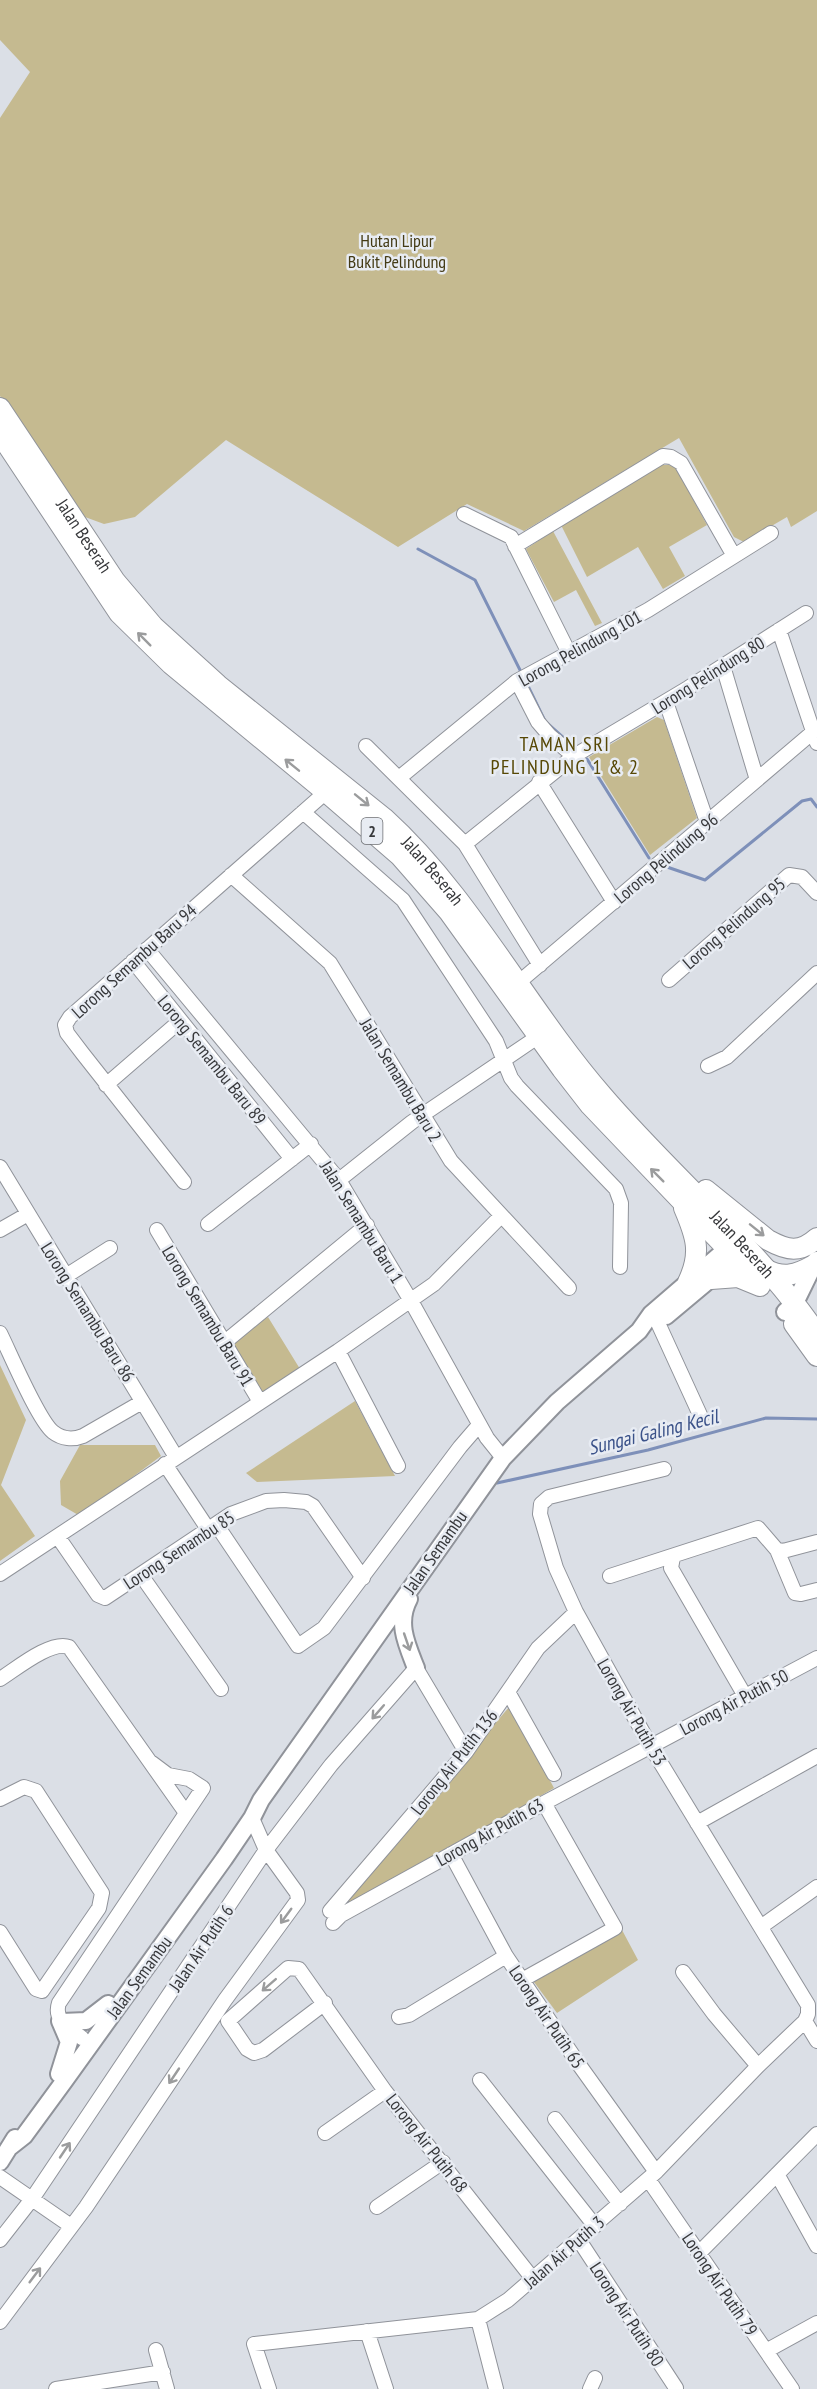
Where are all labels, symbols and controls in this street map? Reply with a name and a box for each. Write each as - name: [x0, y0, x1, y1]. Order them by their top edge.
- park label: Hutan Lipur Bukit Pelindung: [348, 229, 446, 273]
- street label: Jalan Beserah: [51, 493, 118, 577]
- street label: Lorong Pelindung 101: [514, 605, 646, 691]
- one-way arrow: [136, 631, 151, 646]
- street label: Lorong Pelindung 80: [647, 631, 769, 719]
- district label: TAMAN SRI PELINDUNG 1 & 2: [490, 731, 640, 780]
- one-way arrow: [284, 758, 300, 771]
- one-way arrow: [354, 794, 370, 807]
- street label: Lorong Pelindung 96: [609, 808, 723, 908]
- road number: 2: [362, 818, 382, 844]
- street label: Jalan Beserah: [396, 830, 469, 910]
- street label: Lorong Pelindung 95: [678, 872, 790, 974]
- street label: Lorong Semambu Baru 94: [67, 899, 201, 1023]
- street label: Lorong Semambu Baru 89: [153, 990, 271, 1130]
- street label: Jalan Semambu Baru 2: [355, 1013, 447, 1146]
- street label: Jalan Semambu Baru 1: [315, 1156, 409, 1288]
- one-way arrow: [650, 1168, 665, 1183]
- street label: Jalan Beserah: [705, 1204, 780, 1282]
- one-way arrow: [749, 1224, 765, 1237]
- street label: Lorong Semambu Baru 86: [36, 1238, 140, 1386]
- street label: Lorong Semambu Baru 91: [157, 1241, 259, 1391]
- water label: Sungai Galing Kecil: [585, 1403, 723, 1461]
- street label: Lorong Semambu 85: [119, 1505, 239, 1595]
- street label: Jalan Semambu: [397, 1506, 472, 1599]
- one-way arrow: [402, 1632, 413, 1651]
- street label: Lorong Air Putih 53: [592, 1654, 672, 1770]
- street label: Lorong Air Putih 50: [676, 1664, 792, 1740]
- one-way arrow: [371, 1704, 385, 1719]
- street label: Lorong Air Putih 136: [406, 1705, 502, 1819]
- street label: Lorong Air Putih 63: [432, 1793, 548, 1871]
- street label: Jalan Air Putih 6: [163, 1900, 238, 1996]
- one-way arrow: [279, 1908, 292, 1924]
- street label: Jalan Semambu: [101, 1931, 177, 2023]
- street label: Lorong Air Putih 65: [504, 1961, 590, 2073]
- one-way arrow: [262, 1978, 277, 1992]
- one-way arrow: [168, 2067, 180, 2084]
- street label: Lorong Air Putih 68: [381, 2089, 473, 2197]
- one-way arrow: [59, 2143, 71, 2159]
- street label: Jalan Air Putih 3: [518, 2211, 609, 2294]
- street label: Lorong Air Putih 79: [677, 2228, 763, 2340]
- street label: Lorong Air Putih 80: [585, 2258, 669, 2370]
- one-way arrow: [29, 2267, 41, 2283]

